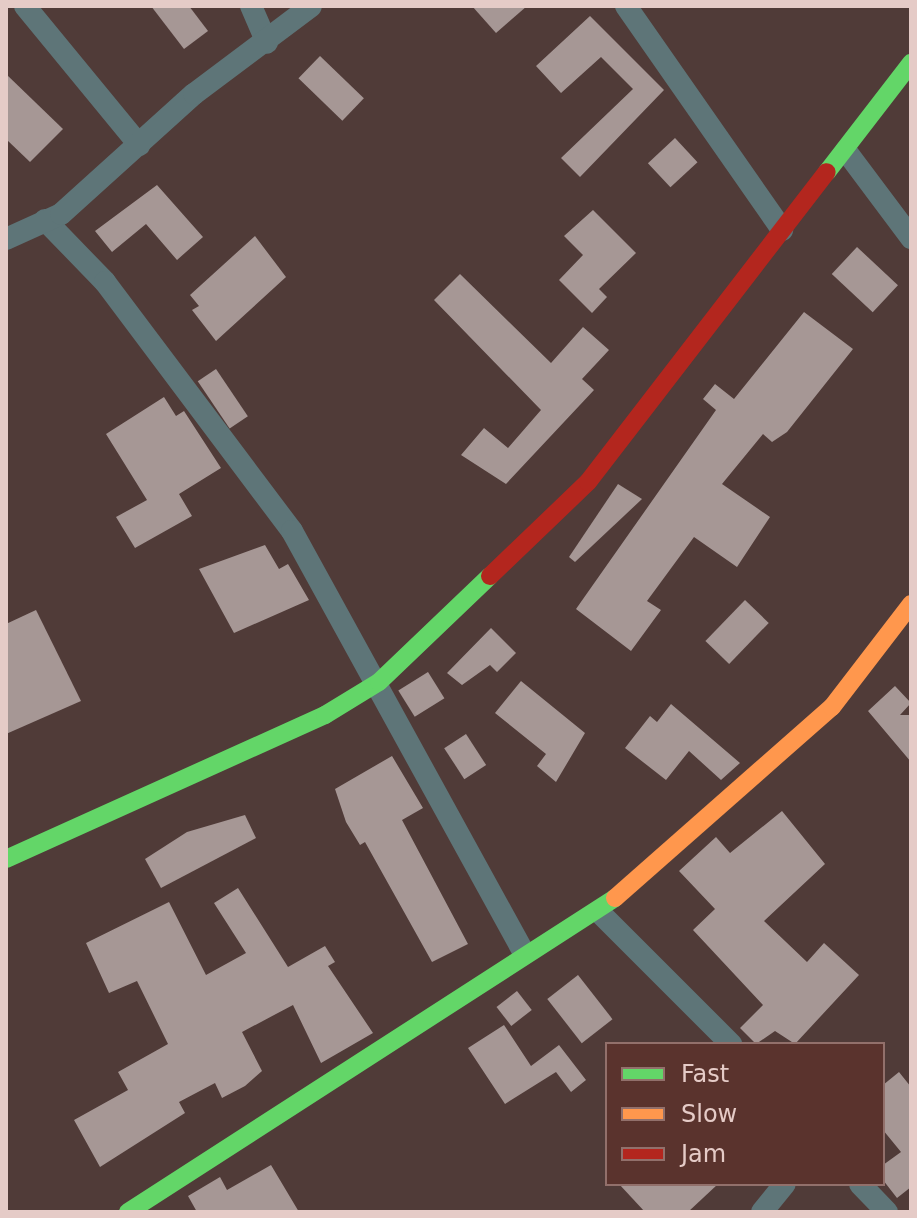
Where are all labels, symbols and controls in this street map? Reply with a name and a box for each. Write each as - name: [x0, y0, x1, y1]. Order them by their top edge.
- legend: [605, 1042, 885, 1186]
- text: Fast: [681, 1060, 729, 1088]
- text: Slow: [681, 1100, 737, 1128]
- text: Jam: [681, 1140, 726, 1168]

